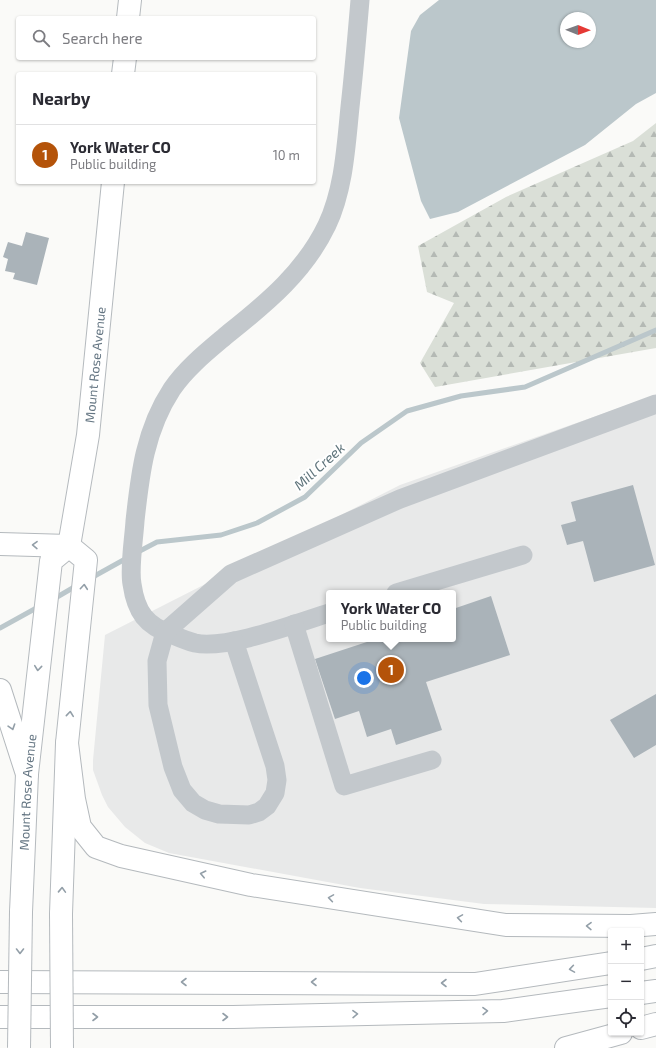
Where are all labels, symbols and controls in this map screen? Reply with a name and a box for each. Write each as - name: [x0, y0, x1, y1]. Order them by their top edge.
- north arrow: [560, 12, 596, 48]
- search box: [16, 16, 316, 60]
- icon: search: [30, 27, 52, 49]
- text: Search here: [62, 29, 143, 47]
- text: Nearby: [32, 88, 90, 108]
- text: York Water CO: [70, 138, 171, 156]
- text: 1: [42, 147, 48, 163]
- text: 10 m: [273, 147, 300, 163]
- text: Public building: [70, 156, 156, 172]
- street label: Mount Rose Avenue: [81, 306, 109, 424]
- water label: Mill Creek: [290, 439, 348, 493]
- one-way arrow: [32, 541, 38, 550]
- one-way arrow: [79, 584, 88, 590]
- popup: [326, 590, 456, 642]
- text: York Water CO: [341, 599, 441, 617]
- text: Public building: [341, 617, 427, 633]
- pin: 1: [378, 655, 404, 685]
- one-way arrow: [34, 665, 43, 671]
- your location: [354, 668, 374, 688]
- one-way arrow: [66, 711, 75, 717]
- one-way arrow: [7, 724, 16, 731]
- street label: Mount Rose Avenue: [16, 733, 39, 851]
- one-way arrow: [200, 871, 207, 879]
- one-way arrow: [58, 887, 66, 893]
- one-way arrow: [328, 894, 334, 902]
- one-way arrow: [457, 914, 463, 923]
- one-way arrow: [586, 922, 592, 930]
- map controls: [608, 928, 644, 1036]
- button: +: [608, 928, 644, 964]
- one-way arrow: [16, 948, 24, 954]
- one-way arrow: [569, 964, 576, 973]
- button: −: [608, 964, 644, 1000]
- one-way arrow: [181, 978, 187, 986]
- one-way arrow: [311, 978, 317, 987]
- one-way arrow: [441, 979, 447, 987]
- button: locate: [608, 1000, 644, 1036]
- one-way arrow: [482, 1007, 488, 1015]
- one-way arrow: [352, 1010, 358, 1019]
- one-way arrow: [92, 1013, 98, 1021]
- one-way arrow: [222, 1013, 228, 1021]

